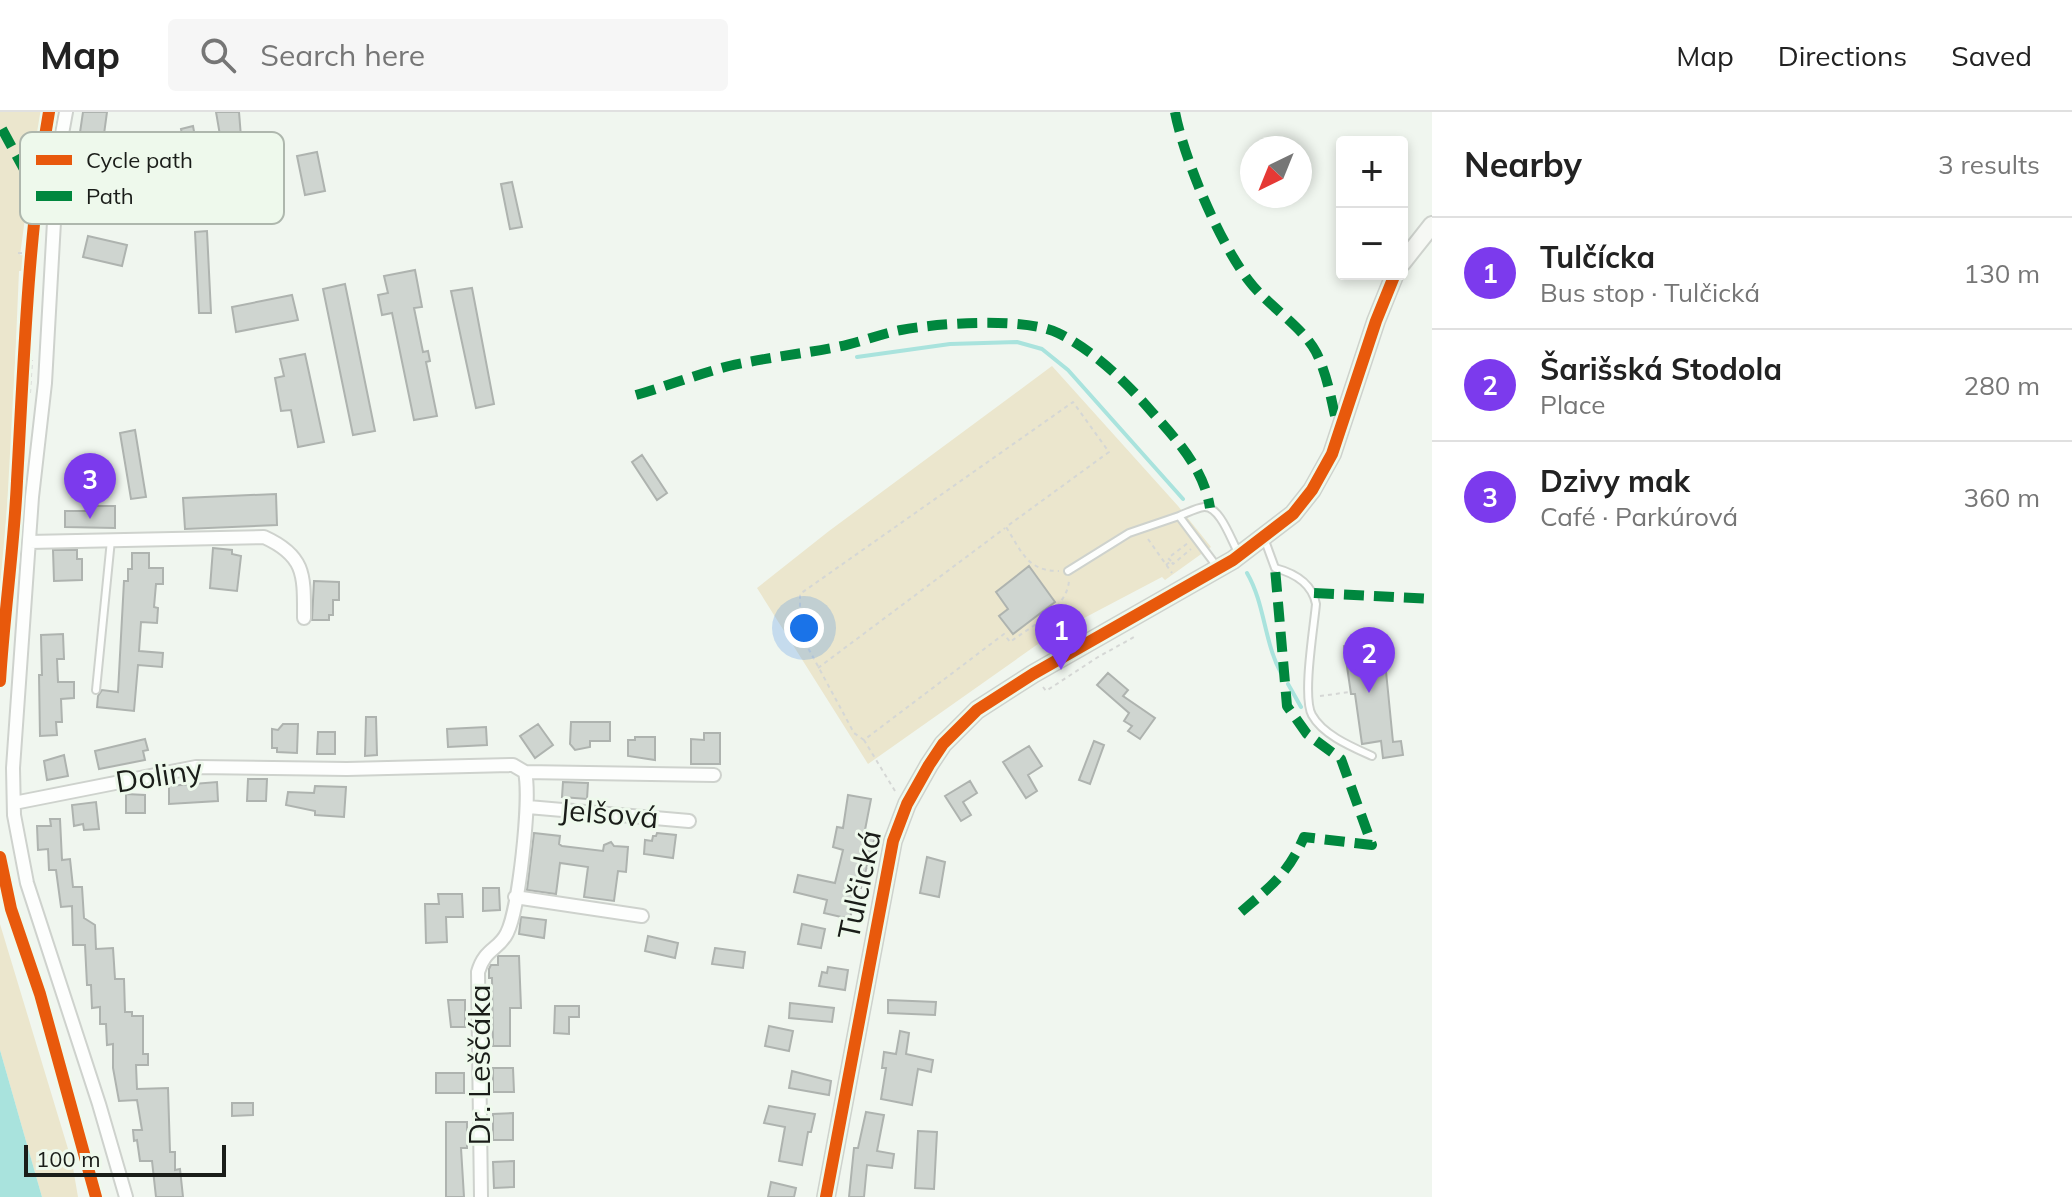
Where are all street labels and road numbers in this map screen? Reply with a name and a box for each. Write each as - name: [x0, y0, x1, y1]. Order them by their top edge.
- street label: Doliny: [113, 749, 205, 801]
- street label: Jelšová: [558, 790, 660, 836]
- street label: Tulčická: [829, 827, 889, 943]
- street label: Dr. Leščáka: [460, 985, 498, 1145]

